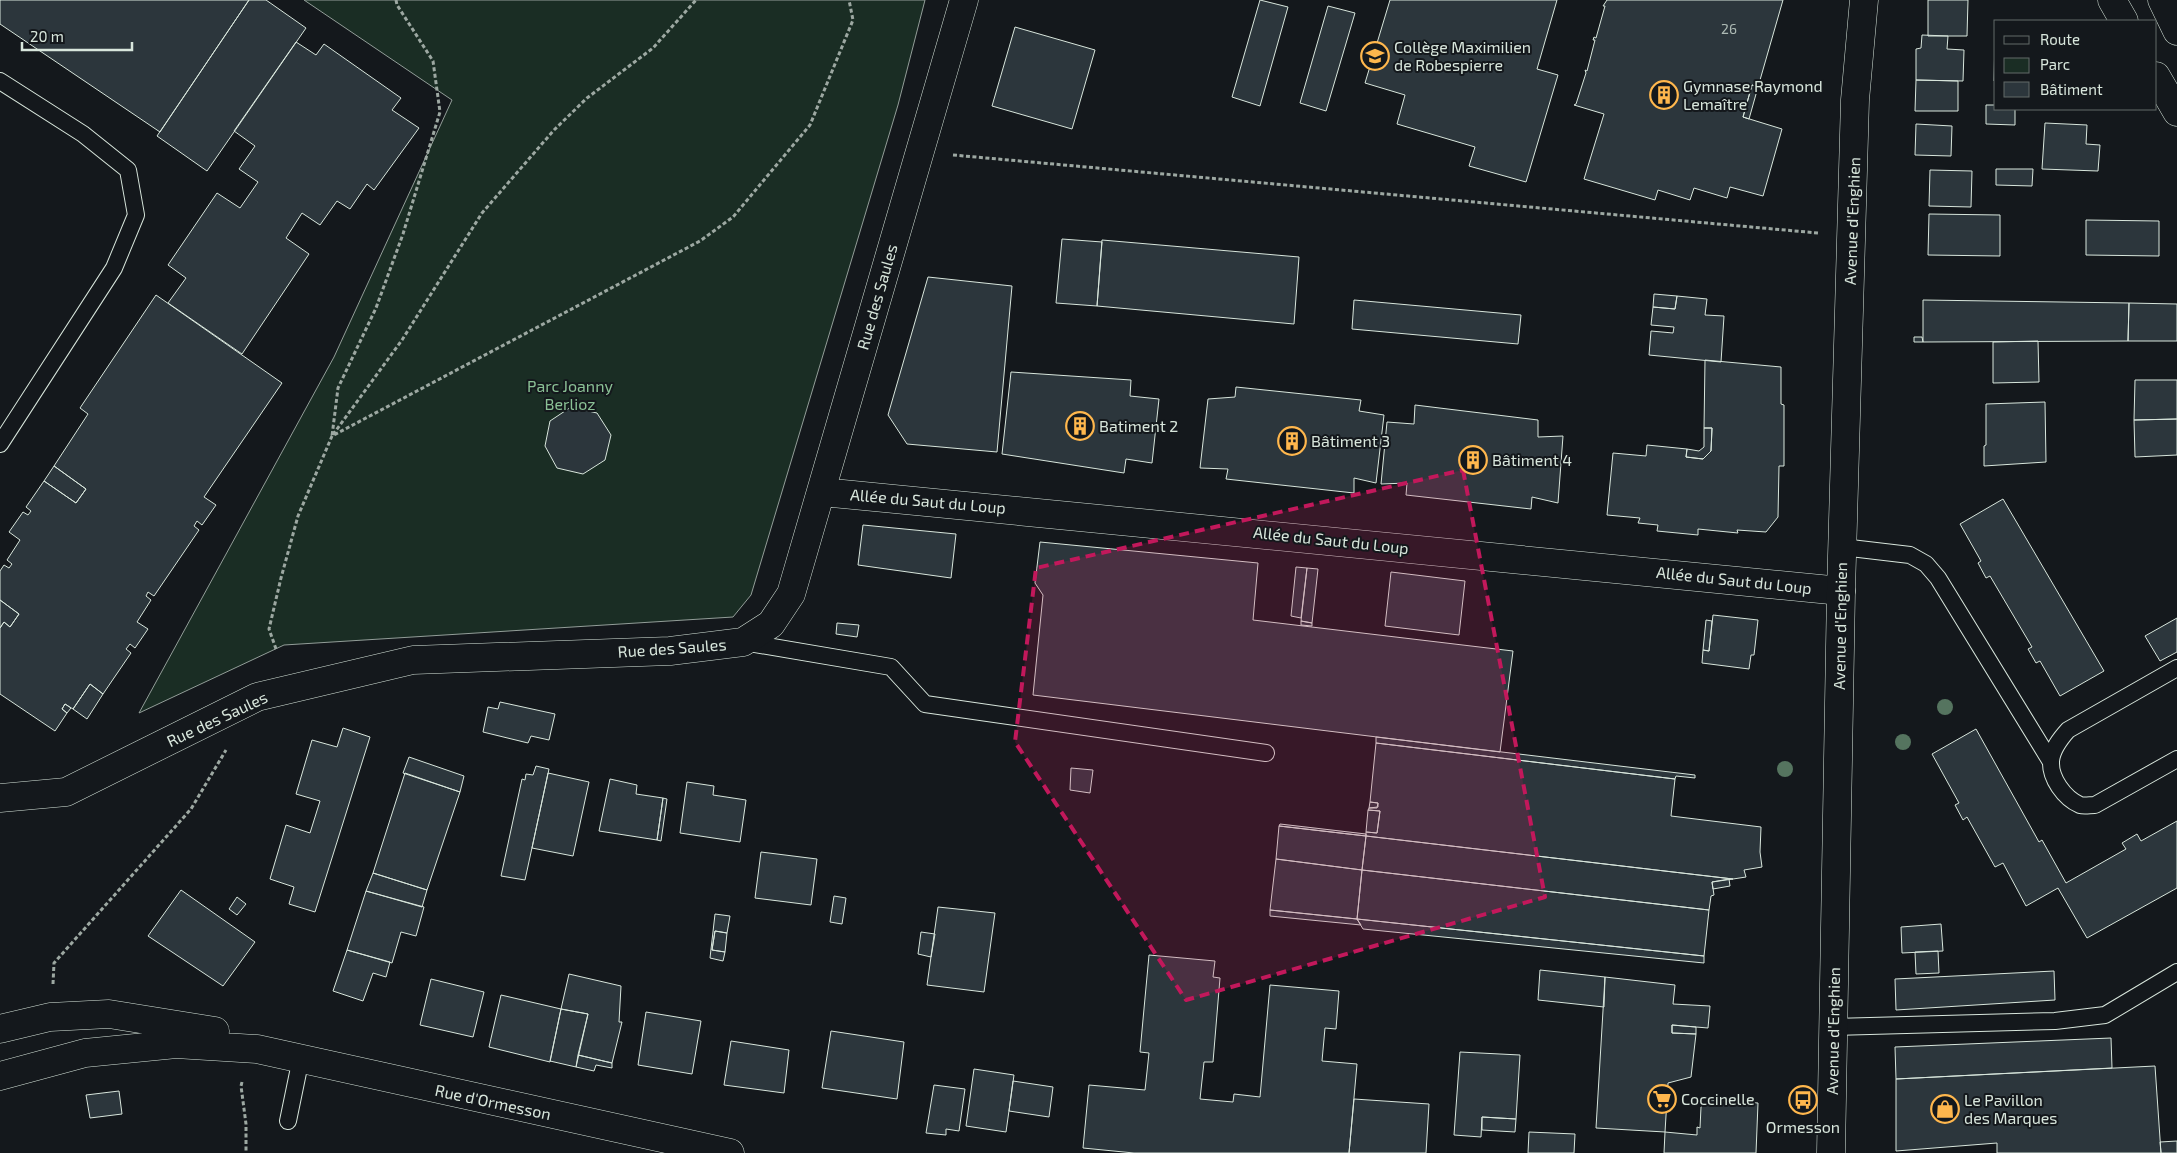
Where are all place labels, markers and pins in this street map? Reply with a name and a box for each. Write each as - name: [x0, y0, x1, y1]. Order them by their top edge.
- place label: Collège Maximilien de Robespierre: [1394, 37, 1531, 74]
- school or university icon: Collège Maximilien de Robespierre: [1360, 41, 1390, 71]
- place label: Gymnase Raymond Lemaître: [1683, 76, 1823, 113]
- building icon: Gymnase Raymond Lemaître: [1649, 80, 1679, 110]
- building icon: Batiment 2: [1065, 411, 1095, 441]
- place label: Batiment 2: [1099, 416, 1178, 435]
- building icon: Bâtiment 3: [1277, 426, 1307, 456]
- place label: Bâtiment 3: [1311, 431, 1390, 450]
- building icon: Bâtiment 4: [1458, 445, 1488, 475]
- place label: Bâtiment 4: [1492, 450, 1572, 469]
- supermarket icon: Coccinelle: [1647, 1084, 1677, 1114]
- bus stop icon: Ormesson: [1788, 1085, 1818, 1115]
- place label: Coccinelle: [1681, 1089, 1755, 1108]
- place label: Le Pavillon des Marques: [1964, 1090, 2057, 1127]
- shop icon: Le Pavillon des Marques: [1930, 1094, 1960, 1124]
- place label: Ormesson: [1766, 1117, 1840, 1136]

